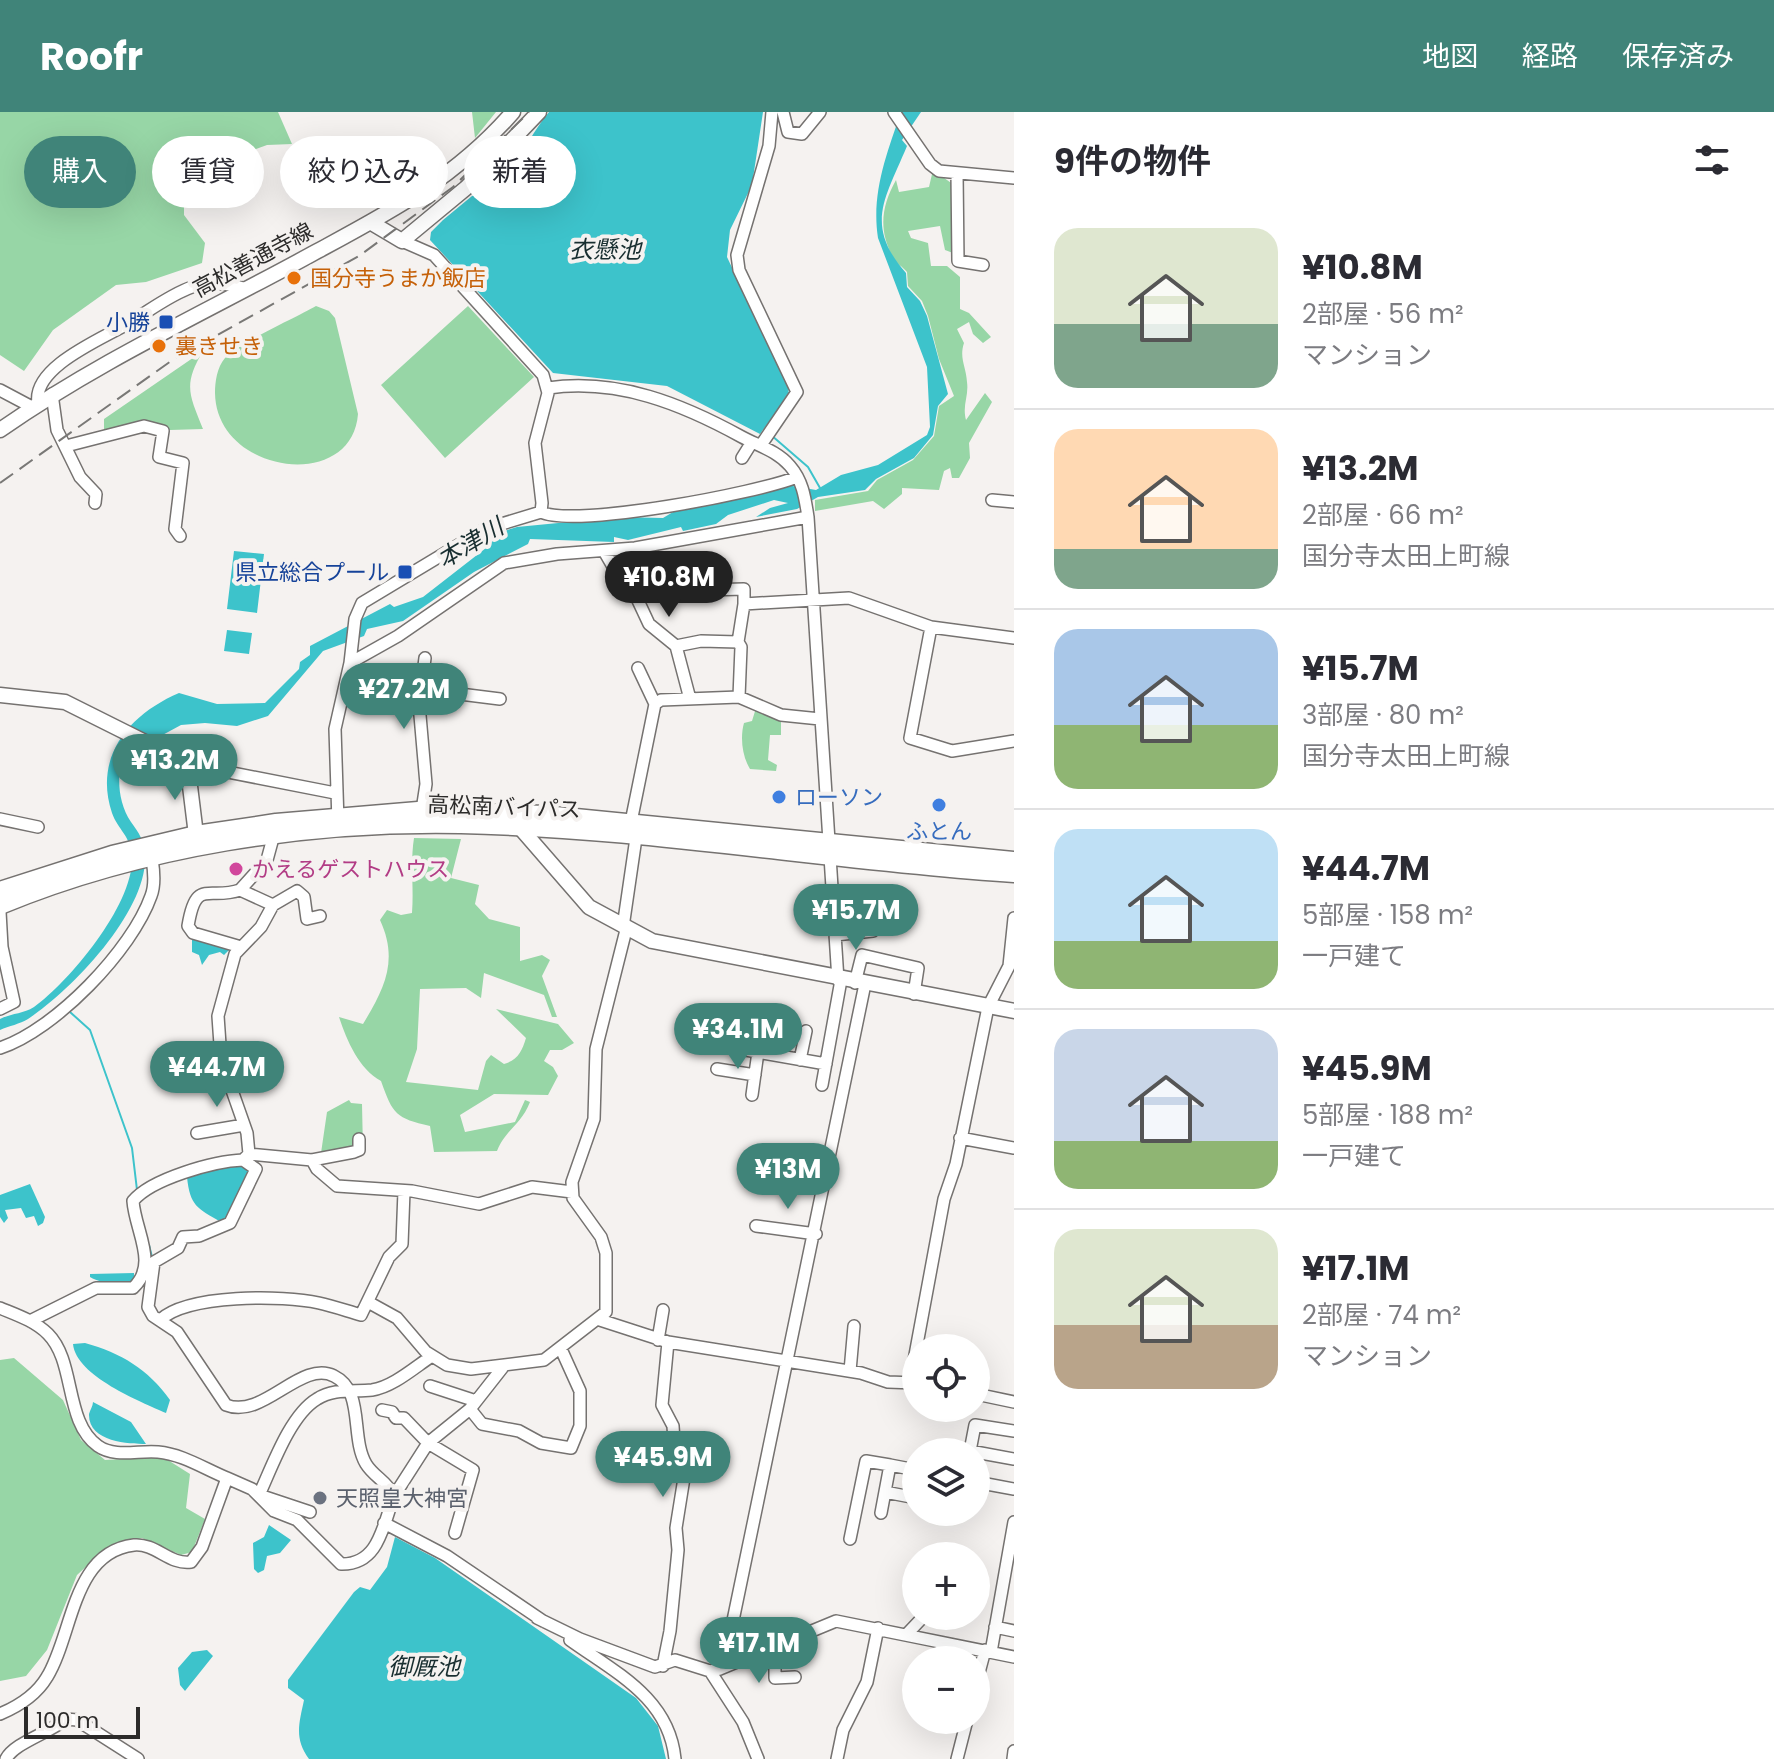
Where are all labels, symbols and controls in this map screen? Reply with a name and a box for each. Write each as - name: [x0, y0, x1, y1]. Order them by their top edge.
- text: Roofr: [40, 30, 143, 83]
- text: 地図: [1422, 37, 1478, 76]
- text: 経路: [1522, 37, 1578, 76]
- text: 保存済み: [1622, 37, 1734, 76]
- chip: 購入: [24, 136, 136, 208]
- chip: 賃貸: [152, 136, 264, 208]
- chip: 絞り込み: [280, 136, 448, 208]
- chip: 新着: [464, 136, 576, 208]
- text: 9件の物件: [1054, 137, 1211, 185]
- icon: filters: [1690, 138, 1734, 182]
- street label: 高松善通寺線: [187, 215, 319, 305]
- water label: 衣懸池: [569, 233, 643, 266]
- text: ¥10.8M: [1302, 243, 1423, 291]
- icon: home: [1118, 260, 1214, 356]
- place label: 国分寺うまか飯店: [310, 263, 486, 294]
- marker: 国分寺うまか飯店: [285, 269, 303, 287]
- text: 2部屋 · 56 m²: [1302, 296, 1464, 332]
- place label: 小勝: [106, 307, 150, 338]
- marker: 小勝: [157, 313, 175, 331]
- place label: 裏きせき: [175, 331, 263, 362]
- marker: 裏きせき: [150, 337, 168, 355]
- text: マンション: [1302, 337, 1432, 373]
- text: ¥13.2M: [1302, 444, 1418, 492]
- icon: home: [1118, 461, 1214, 557]
- text: 2部屋 · 66 m²: [1302, 497, 1464, 533]
- water label: 本津川: [431, 509, 512, 576]
- text: 国分寺太田上町線: [1302, 538, 1510, 574]
- pin: ¥10.8M: [604, 551, 734, 619]
- place label: 県立総合プール: [235, 557, 389, 588]
- text: ¥10.8M: [623, 559, 715, 595]
- marker: 県立総合プール: [396, 563, 414, 581]
- text: ¥15.7M: [1302, 644, 1419, 692]
- icon: home: [1118, 661, 1214, 757]
- pin: ¥27.2M: [339, 663, 469, 731]
- text: ¥27.2M: [358, 671, 450, 707]
- text: 3部屋 · 80 m²: [1302, 697, 1464, 733]
- pin: ¥13.2M: [110, 734, 240, 802]
- text: 国分寺太田上町線: [1302, 738, 1510, 774]
- text: ¥13.2M: [131, 742, 220, 778]
- place label: ローソン: [795, 782, 883, 813]
- marker: ローソン: [770, 788, 788, 806]
- street label: 高松南バイパス: [427, 789, 581, 825]
- marker: ふとん: [930, 796, 948, 814]
- place label: ふとん: [906, 816, 972, 847]
- text: ¥44.7M: [1302, 844, 1430, 892]
- place label: かえるゲストハウス: [252, 854, 449, 885]
- marker: かえるゲストハウス: [227, 860, 245, 878]
- icon: home: [1118, 861, 1214, 957]
- pin: ¥15.7M: [791, 884, 921, 952]
- text: ¥15.7M: [811, 892, 901, 928]
- text: 5部屋 · 158 m²: [1302, 897, 1473, 933]
- text: 一戸建て: [1302, 938, 1406, 974]
- pin: ¥34.1M: [673, 1003, 803, 1071]
- text: ¥34.1M: [692, 1011, 784, 1047]
- pin: ¥44.7M: [152, 1041, 282, 1109]
- text: ¥45.9M: [1302, 1044, 1432, 1092]
- text: ¥44.7M: [168, 1049, 266, 1085]
- icon: home: [1118, 1061, 1214, 1157]
- text: 5部屋 · 188 m²: [1302, 1097, 1473, 1133]
- text: 一戸建て: [1302, 1138, 1406, 1174]
- pin: ¥13M: [741, 1143, 835, 1211]
- text: ¥13M: [755, 1151, 821, 1187]
- text: ¥17.1M: [1302, 1244, 1409, 1292]
- icon: home: [1118, 1261, 1214, 1357]
- text: 2部屋 · 74 m²: [1302, 1297, 1461, 1333]
- map controls: [902, 1334, 990, 1734]
- button: locate: [902, 1334, 990, 1422]
- text: マンション: [1302, 1338, 1432, 1374]
- pin: ¥45.9M: [598, 1431, 728, 1499]
- button: layers: [902, 1438, 990, 1526]
- text: ¥45.9M: [613, 1439, 713, 1475]
- place label: 天照皇大神宮: [336, 1483, 468, 1514]
- marker: 天照皇大神宮: [311, 1489, 329, 1507]
- button: +: [902, 1542, 990, 1630]
- pin: ¥17.1M: [694, 1617, 824, 1685]
- text: ¥17.1M: [718, 1625, 800, 1661]
- button: −: [902, 1646, 990, 1734]
- water label: 御厩池: [388, 1650, 462, 1683]
- scale bar: [24, 1703, 140, 1739]
- text: 100 m: [36, 1705, 99, 1736]

